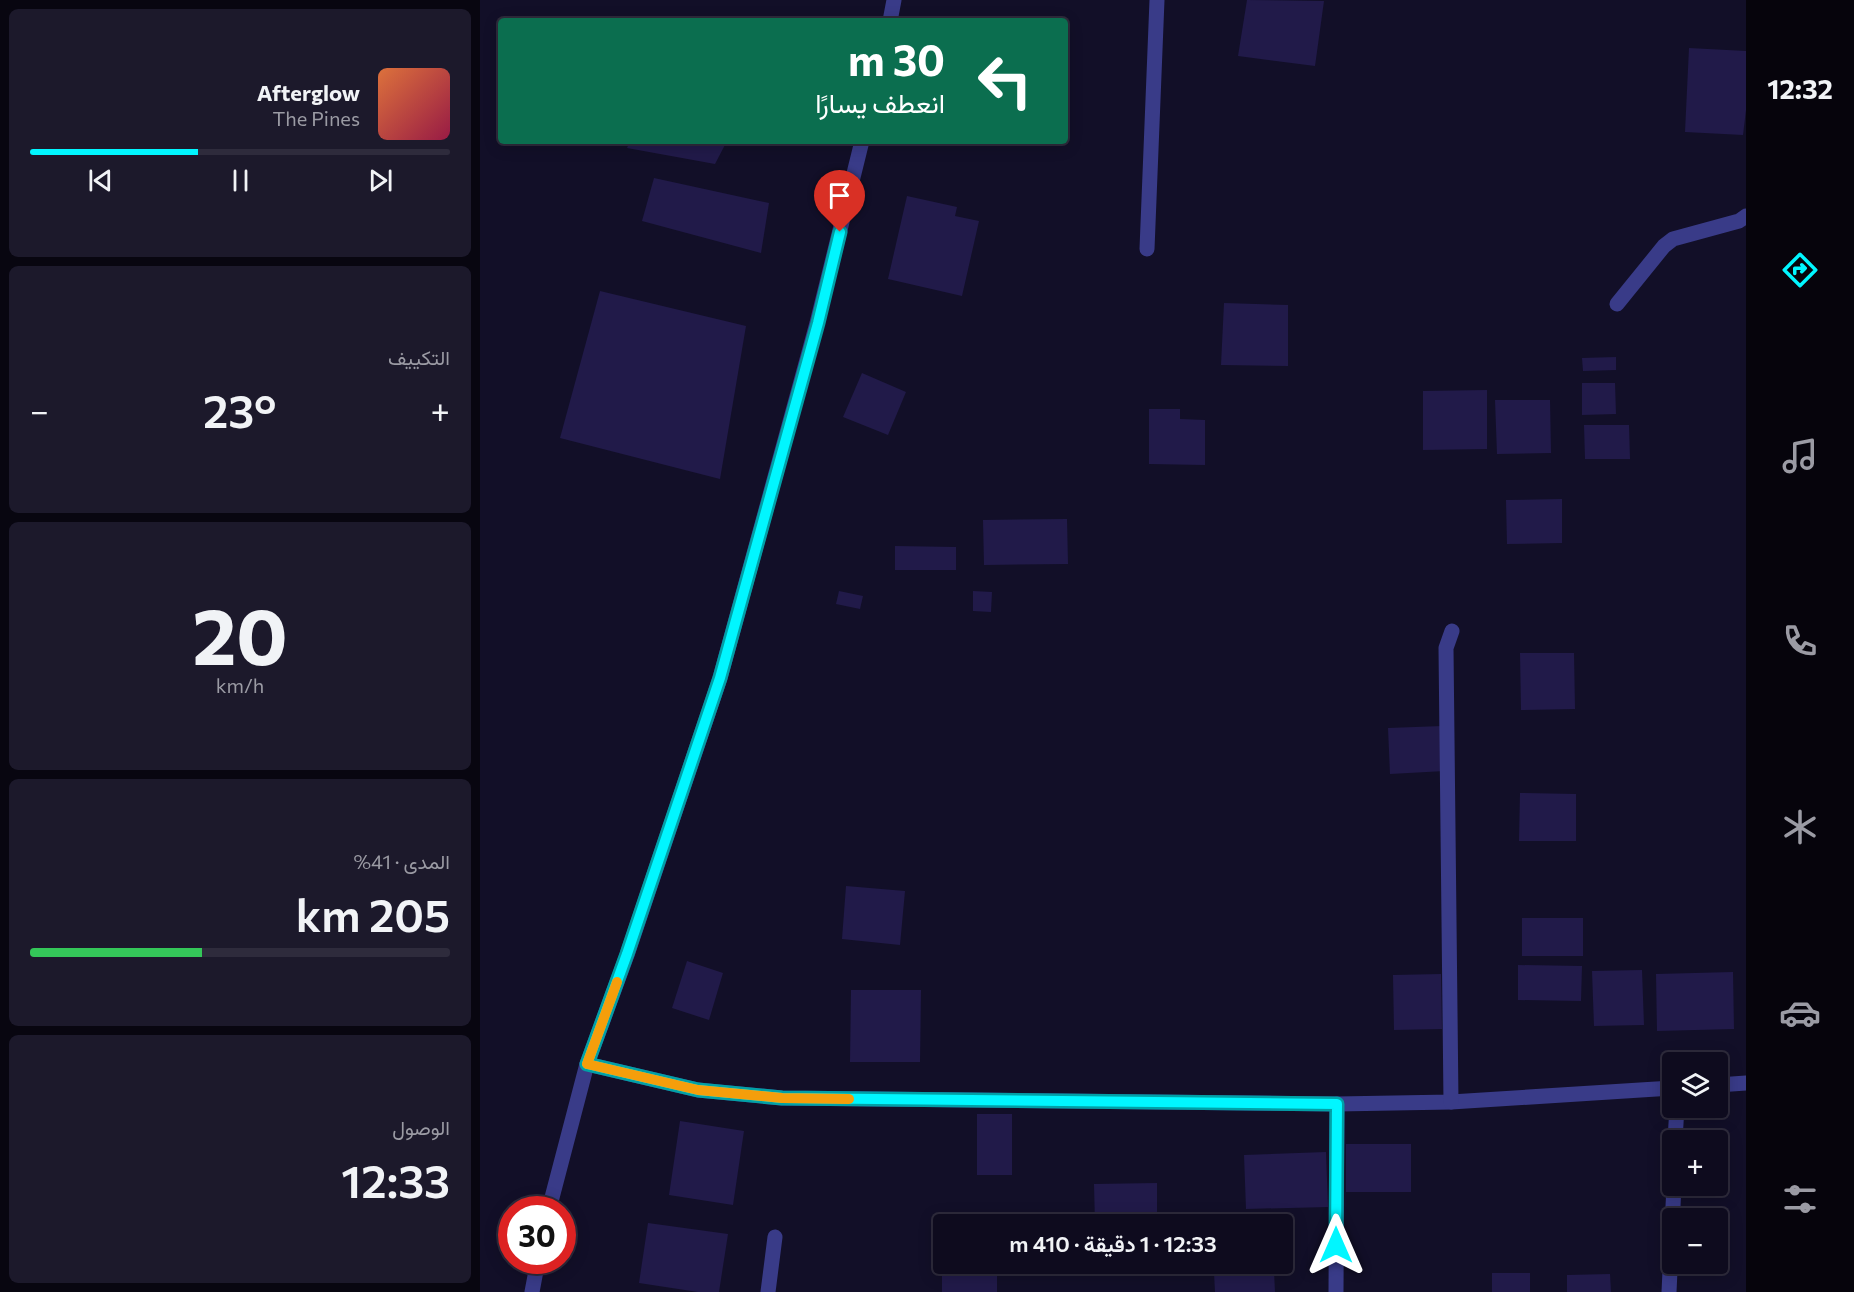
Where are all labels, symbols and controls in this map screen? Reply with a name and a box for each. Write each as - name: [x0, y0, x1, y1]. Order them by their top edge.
- text: 30 m: [848, 33, 945, 85]
- icon: left: [966, 42, 1044, 120]
- text: 12:32: [1767, 72, 1833, 105]
- text: Afterglow: [257, 79, 360, 106]
- text: انعطف يسارًا: [815, 86, 945, 119]
- text: The Pines: [273, 106, 360, 130]
- icon: previous: [84, 164, 117, 197]
- icon: pause: [224, 164, 257, 197]
- icon: next: [364, 164, 397, 197]
- pin: [814, 170, 865, 232]
- icon: arrive: [823, 179, 856, 212]
- icon: directions: [1779, 249, 1821, 291]
- text: التكييف: [388, 345, 450, 369]
- text: 23°: [203, 382, 276, 437]
- text: −: [30, 389, 49, 430]
- text: +: [431, 389, 450, 430]
- icon: music: [1779, 435, 1821, 477]
- text: 20: [192, 586, 288, 681]
- icon: phone: [1779, 620, 1821, 662]
- text: km/h: [216, 673, 264, 697]
- icon: climate: [1779, 806, 1821, 848]
- text: المدى · 41%: [353, 849, 450, 873]
- text: 205 km: [296, 886, 450, 941]
- icon: car: [1779, 992, 1821, 1034]
- map controls: [1662, 1052, 1728, 1274]
- button: layers: [1662, 1052, 1728, 1118]
- text: الوصول: [392, 1115, 450, 1139]
- button: +: [1662, 1130, 1728, 1196]
- text: 12:33: [341, 1152, 450, 1207]
- icon: filters: [1779, 1178, 1821, 1220]
- speed limit sign: 30: [498, 1196, 576, 1274]
- button: −: [1662, 1208, 1728, 1274]
- position arrow: [1304, 1213, 1368, 1277]
- text: 12:33 · 1 دقيقة · 410 m: [1009, 1230, 1217, 1257]

